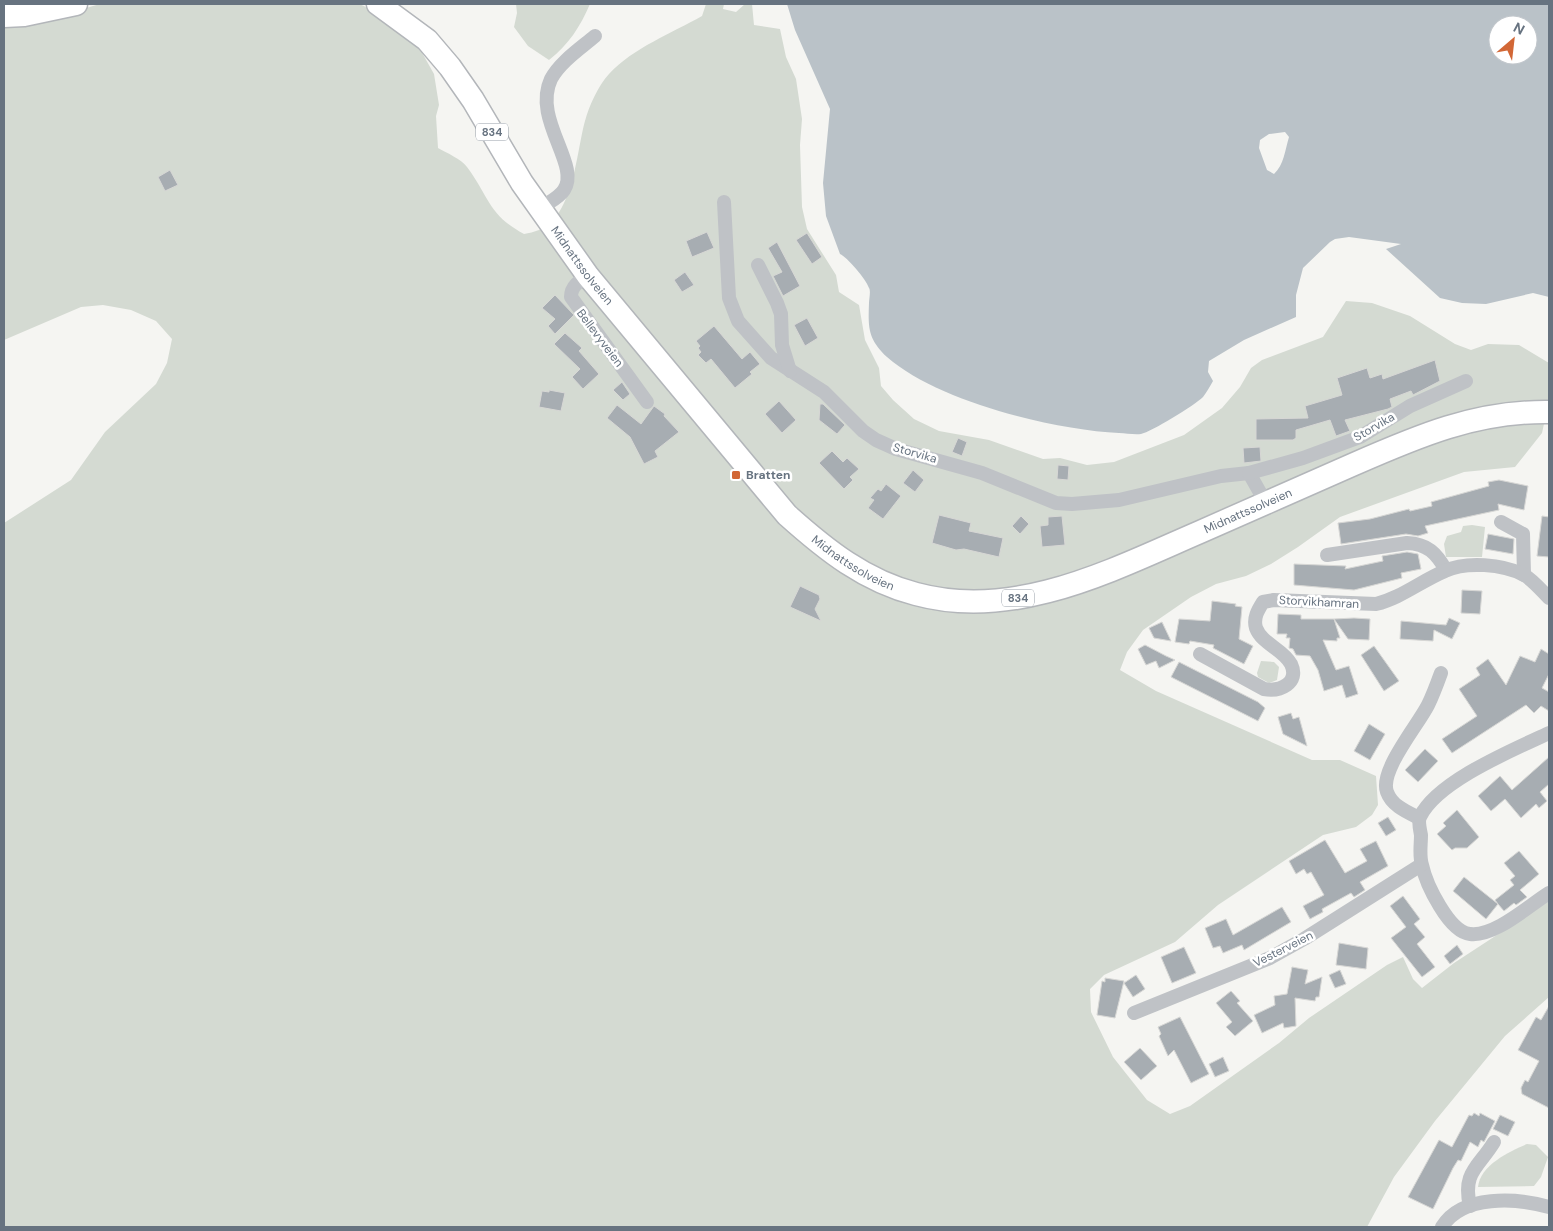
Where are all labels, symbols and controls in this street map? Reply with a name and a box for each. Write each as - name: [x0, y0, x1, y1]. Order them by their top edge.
- north arrow: [1488, 15, 1538, 65]
- text: N: [1510, 18, 1528, 39]
- road number: 834: [476, 124, 508, 140]
- street label: Midnattssolveien: [547, 223, 617, 308]
- street label: Bellevyveien: [573, 306, 627, 370]
- street label: Storvika: [1351, 409, 1397, 445]
- street label: Storvika: [891, 439, 939, 467]
- place label: Bratten: [746, 467, 790, 483]
- marker: Bratten: [730, 469, 742, 481]
- street label: Midnattssolveien: [1201, 485, 1294, 537]
- street label: Midnattssolveien: [808, 532, 897, 594]
- road number: 834: [1002, 590, 1034, 606]
- street label: Storvikhamran: [1278, 592, 1360, 612]
- street label: Vesterveien: [1250, 927, 1316, 971]

